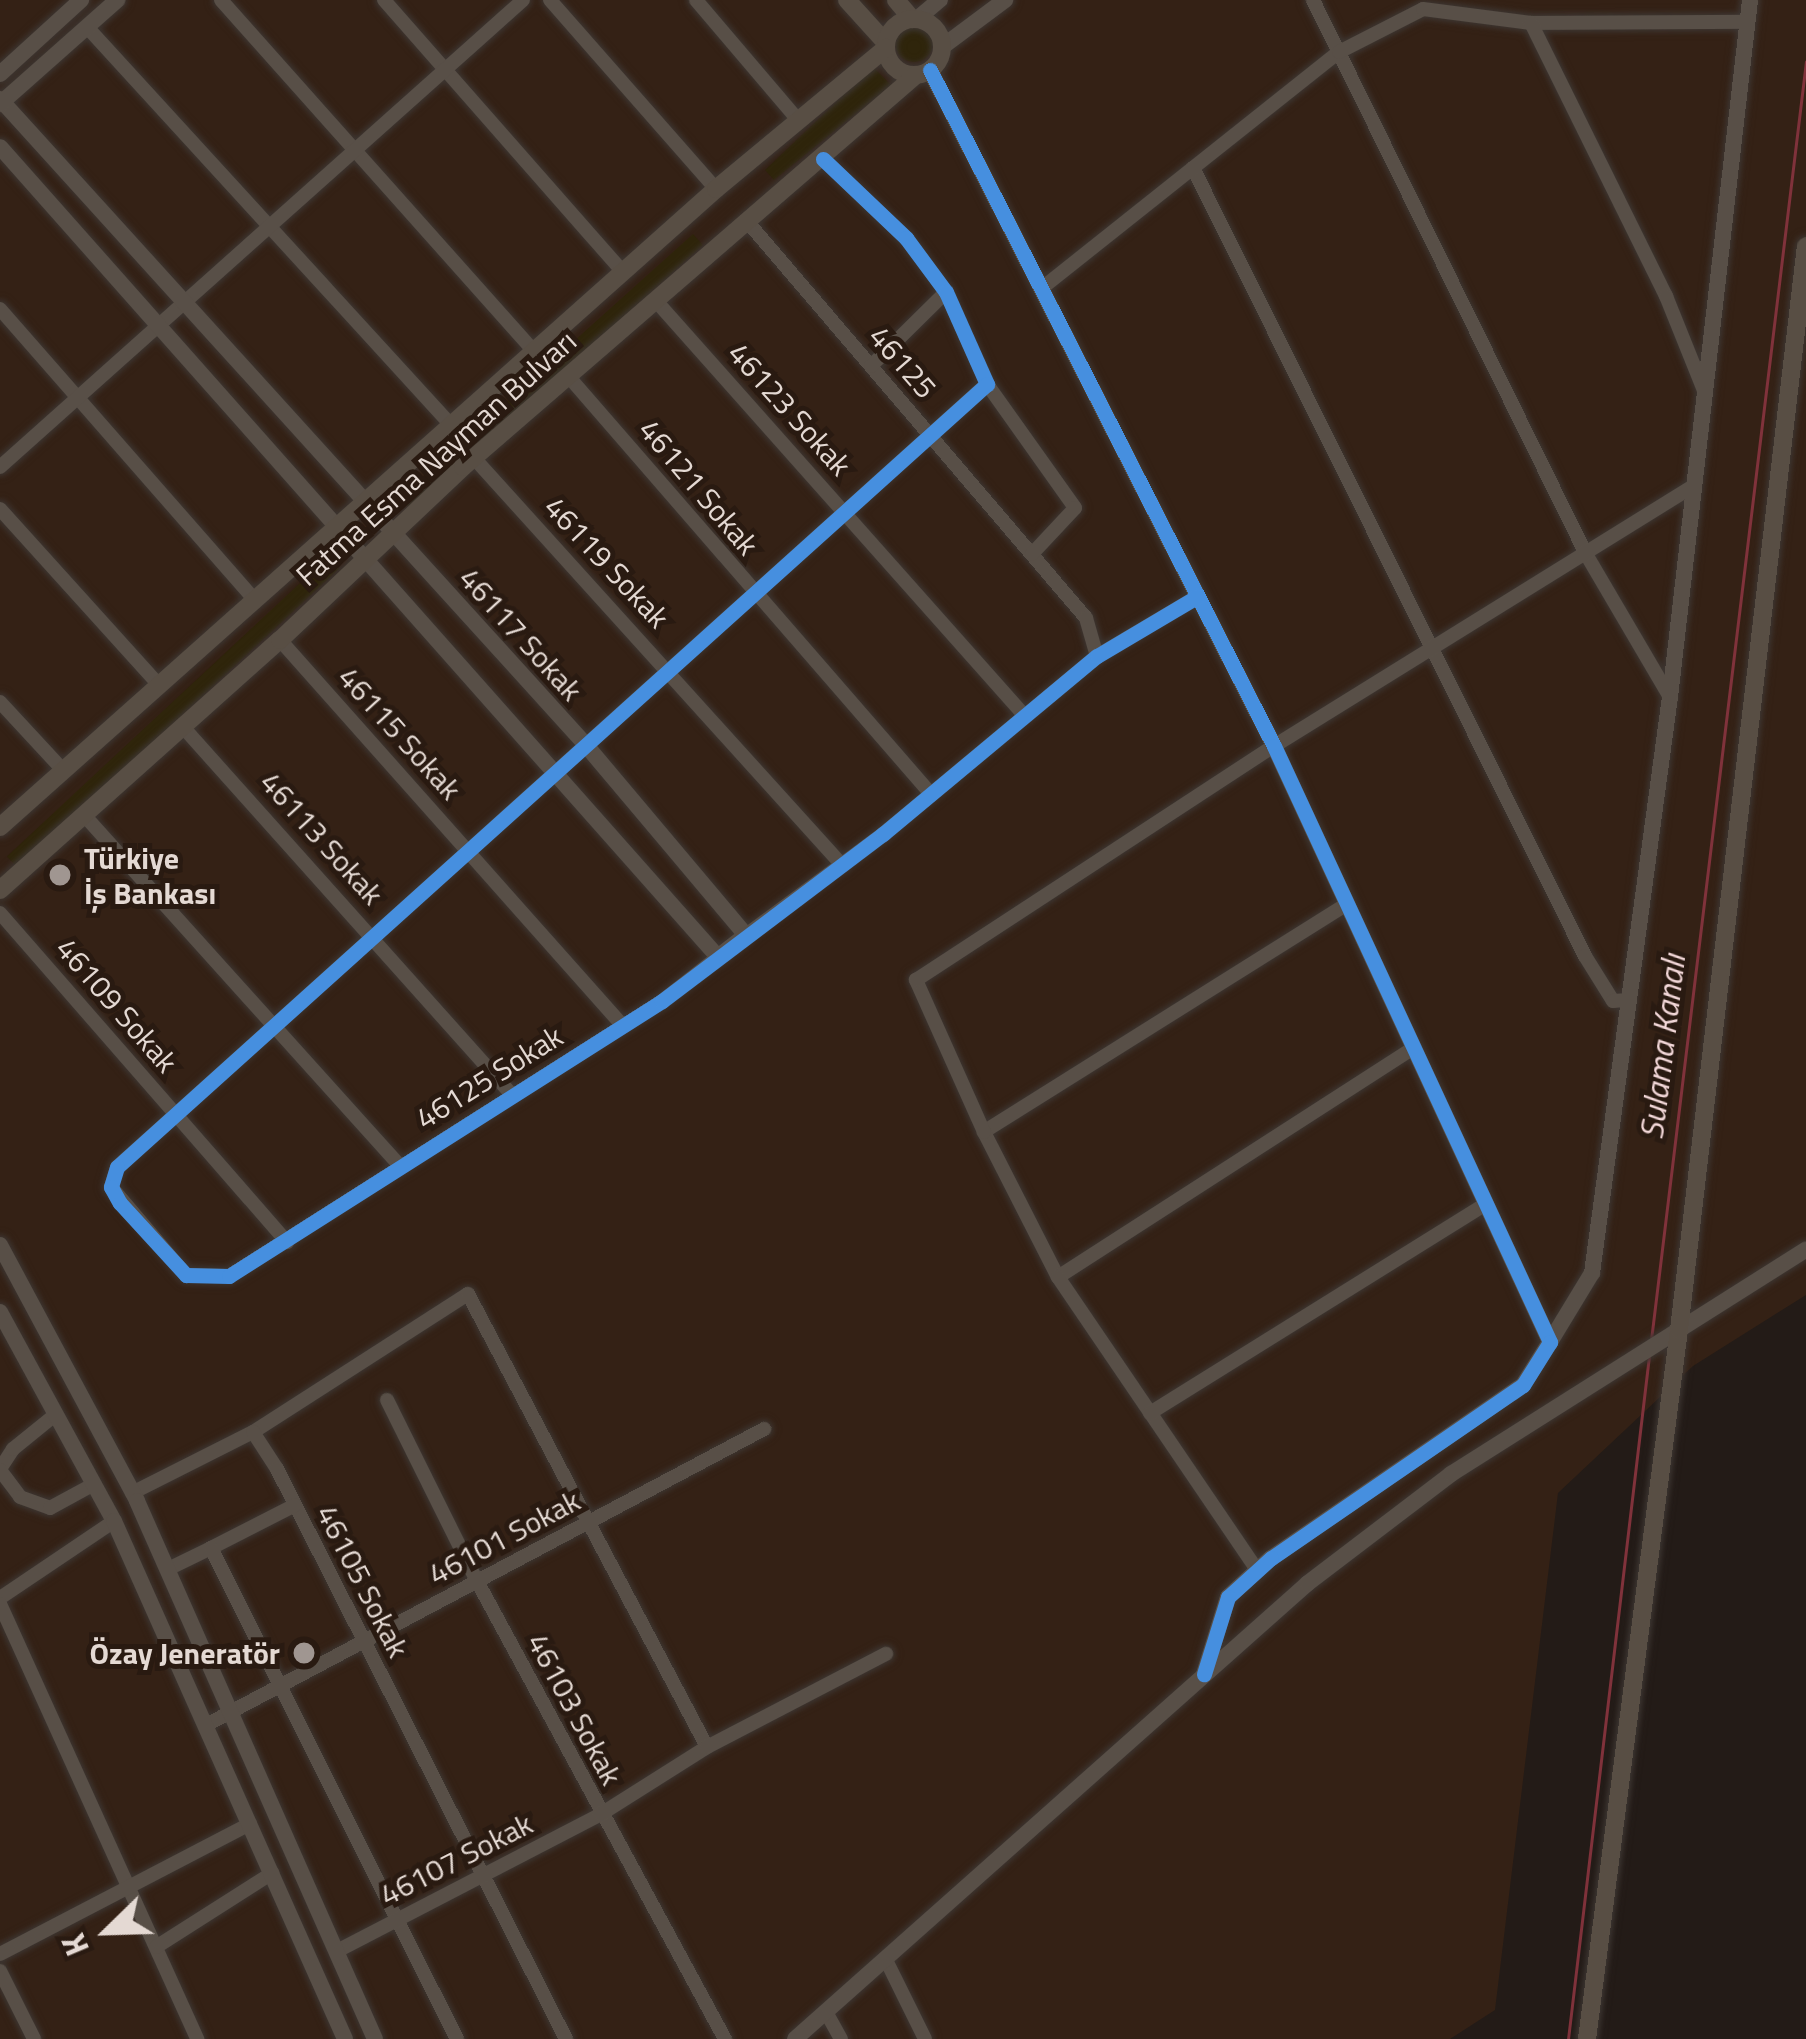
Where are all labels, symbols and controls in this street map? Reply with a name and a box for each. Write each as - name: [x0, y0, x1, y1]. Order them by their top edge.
- street label: 46125: [862, 318, 944, 406]
- street label: Fatma Esma Nayman Bulvarı: [289, 323, 583, 593]
- street label: 46123 Sokak: [721, 335, 859, 483]
- street label: 46121 Sokak: [632, 412, 766, 562]
- street label: 46119 Sokak: [537, 489, 677, 635]
- street label: 46117 Sokak: [452, 560, 590, 708]
- street label: 46115 Sokak: [331, 659, 469, 807]
- street label: 46113 Sokak: [253, 764, 391, 912]
- place label: Türkiye İş Bankası: [84, 840, 216, 910]
- marker: Türkiye İş Bankası: [47, 862, 73, 888]
- street label: 46109 Sokak: [49, 930, 185, 1080]
- water label: Sulama Kanalı: [1632, 952, 1694, 1142]
- street label: 46125 Sokak: [409, 1018, 569, 1136]
- street label: 46101 Sokak: [422, 1482, 586, 1592]
- street label: 46105 Sokak: [309, 1499, 417, 1663]
- street label: 46103 Sokak: [520, 1627, 630, 1791]
- place label: Özay Jeneratör: [89, 1635, 280, 1671]
- marker: Özay Jeneratör: [291, 1640, 317, 1666]
- street label: 46107 Sokak: [374, 1805, 538, 1913]
- north arrow: [48, 1871, 168, 1991]
- text: K: [48, 1926, 102, 1964]

